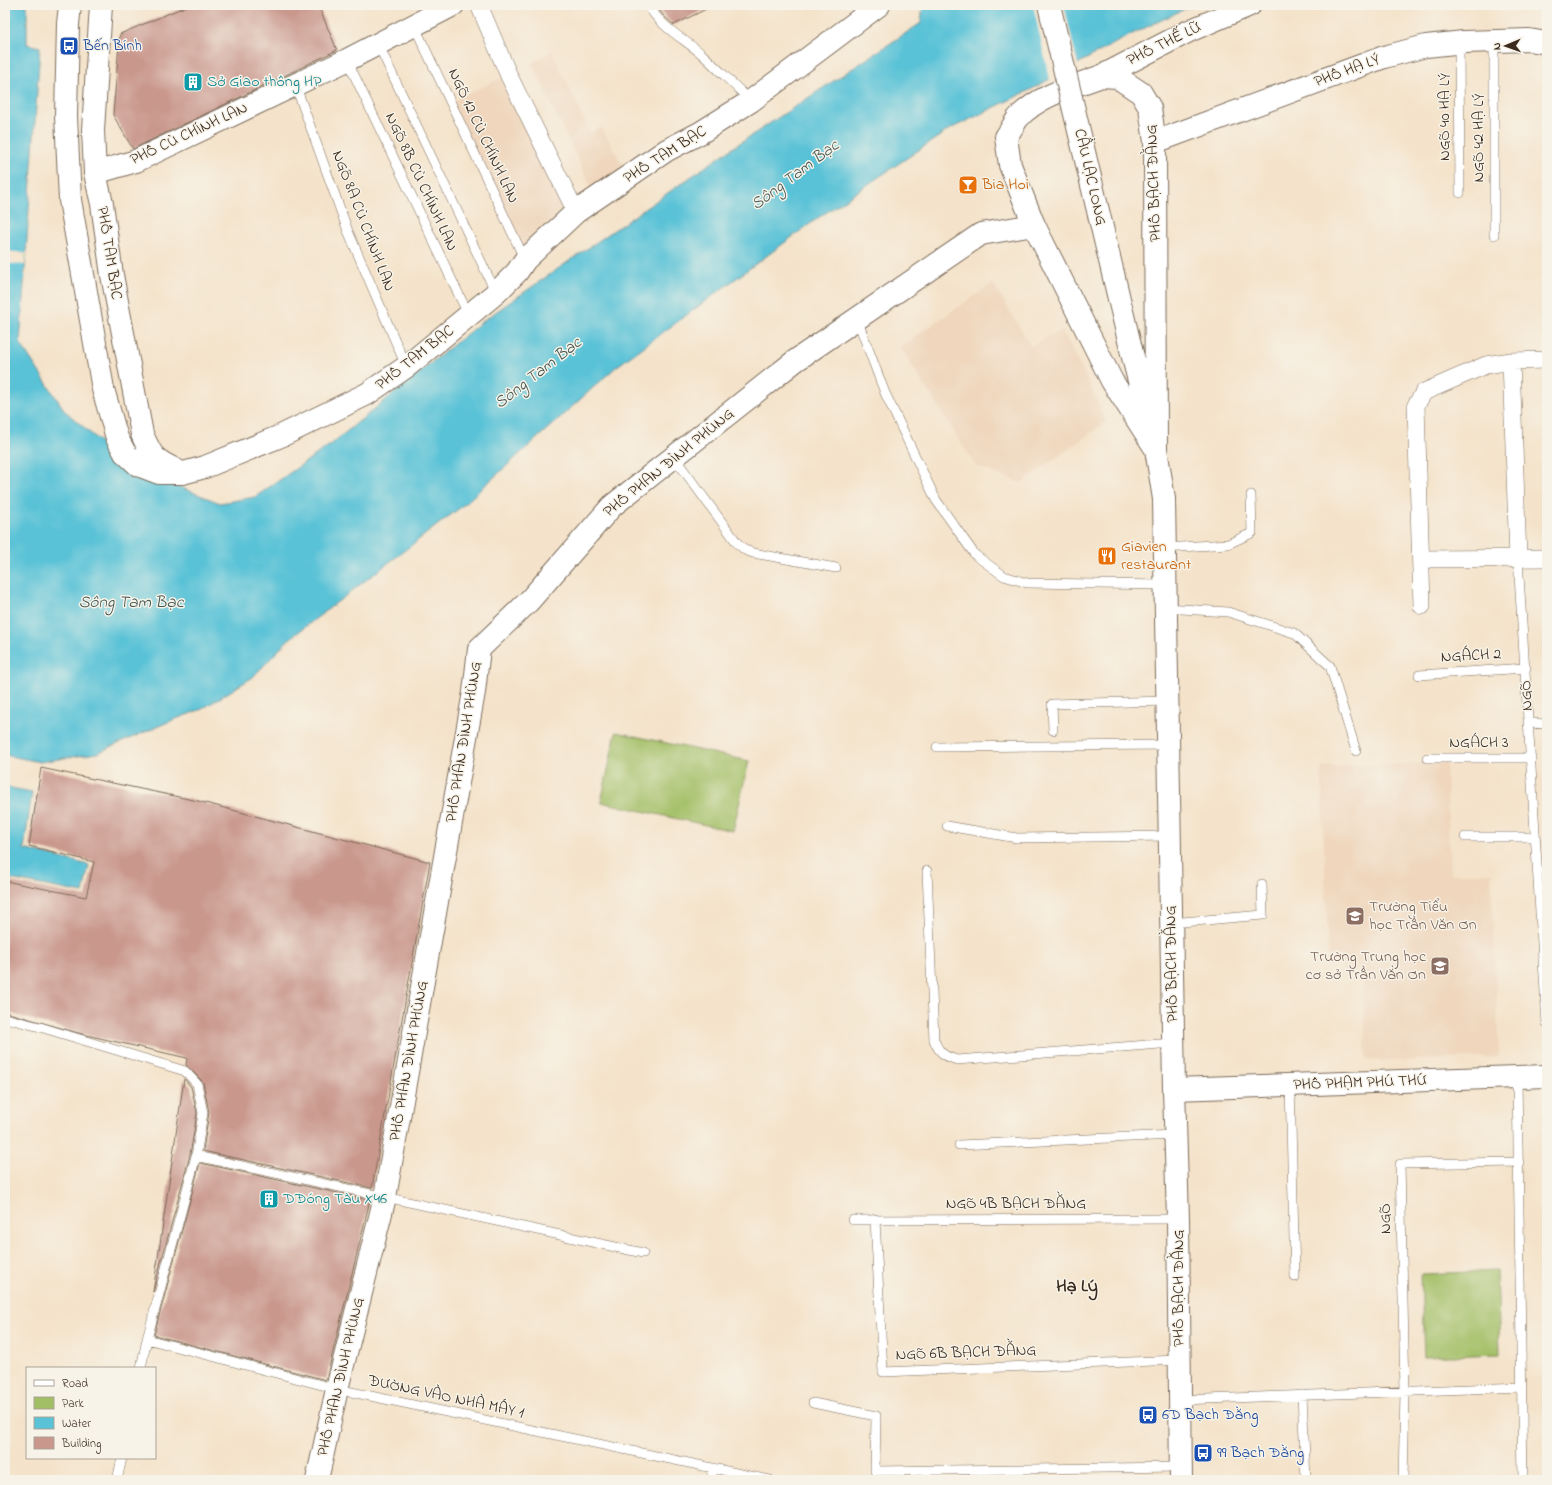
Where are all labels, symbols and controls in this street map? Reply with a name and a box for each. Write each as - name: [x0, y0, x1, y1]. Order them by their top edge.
- street label: PHỐ THẾ LỮ: [1123, 16, 1205, 72]
- north arrow: [1486, 26, 1526, 66]
- place label: Bến Bính: [82, 34, 142, 58]
- bus stop icon: Bến Bính: [58, 35, 80, 57]
- text: N: [1489, 42, 1505, 50]
- street label: PHỐ HẠ LÝ: [1311, 48, 1384, 94]
- street label: NGÕ 12 CÙ CHÍNH LAN: [441, 65, 525, 207]
- place label: Sở Giao thông HP: [207, 70, 322, 94]
- building icon: Sở Giao thông HP: [182, 71, 204, 93]
- street label: NGÕ 40 HẠ LÝ: [1433, 72, 1457, 161]
- street label: NGÕ 42 HẠ LÝ: [1467, 93, 1491, 183]
- street label: PHỐ CÙ CHÍNH LAN: [126, 96, 252, 172]
- street label: NGÕ 8B CÙ CHÍNH LAN: [378, 109, 464, 255]
- street label: PHỐ TAM BẠC: [619, 120, 712, 190]
- street label: PHỐ BẠCH ĐẰNG: [1139, 124, 1168, 242]
- street label: CẦU LẠC LONG: [1067, 126, 1114, 228]
- water label: Sông Tam Bạc: [746, 133, 846, 217]
- street label: NGÕ 8A CÙ CHÍNH LAN: [325, 147, 401, 295]
- place label: Bia Hoi: [981, 173, 1029, 197]
- bar icon: Bia Hoi: [957, 174, 979, 196]
- street label: PHỐ TAM BẠC: [90, 205, 128, 302]
- street label: PHỐ TAM BẠC: [370, 319, 460, 396]
- water label: Sông Tam Bạc: [489, 330, 589, 416]
- street label: PHỐ PHAN ĐÌNH PHÙNG: [598, 403, 740, 523]
- place label: Giavien restaurant: [1121, 535, 1192, 577]
- restaurant icon: Giavien restaurant: [1096, 545, 1118, 567]
- water label: Sông Tam Bạc: [79, 590, 185, 616]
- street label: NGÁCH 2: [1440, 642, 1502, 670]
- street label: PHỐ PHAN ĐÌNH PHÙNG: [439, 660, 489, 824]
- street label: NGÕ: [1514, 680, 1540, 712]
- street label: NGÁCH 3: [1449, 731, 1509, 755]
- place label: Trường Tiểu học Trần Văn Ơn: [1369, 895, 1477, 937]
- street label: PHỐ BẠCH ĐẰNG: [1158, 905, 1185, 1023]
- school or university icon: Trường Tiểu học Trần Văn Ơn: [1344, 905, 1366, 927]
- place label: Trường Trung học cơ sở Trần Văn Ơn: [1306, 945, 1427, 987]
- school or university icon: Trường Trung học cơ sở Trần Văn Ơn: [1429, 955, 1451, 977]
- street label: PHỐ PHAN ĐÌNH PHÙNG: [383, 979, 435, 1143]
- street label: PHỐ PHẠM PHÚ THỨ: [1293, 1069, 1427, 1097]
- place label: DĐóng Tàu X46: [282, 1187, 387, 1211]
- building icon: DĐóng Tàu X46: [258, 1188, 280, 1210]
- street label: NGÕ 4B BẠCH ĐẰNG: [946, 1191, 1086, 1216]
- street label: NGÕ: [1374, 1204, 1398, 1234]
- street label: PHỐ BẠCH ĐẰNG: [1166, 1229, 1191, 1347]
- district label: Hạ Lý: [1056, 1274, 1098, 1301]
- street label: PHỐ PHAN ĐÌNH PHÙNG: [311, 1295, 371, 1459]
- street label: NGÕ 6B BẠCH ĐẰNG: [895, 1338, 1037, 1367]
- legend: [26, 1367, 156, 1459]
- street label: ĐƯỜNG VÀO NHÀ MÁY 1: [365, 1369, 526, 1425]
- text: Road: [62, 1375, 88, 1393]
- text: Park: [62, 1395, 84, 1413]
- place label: 6D Bạch Đằng: [1162, 1403, 1258, 1427]
- bus stop icon: 6D Bạch Đằng: [1137, 1404, 1159, 1426]
- text: Water: [62, 1415, 91, 1433]
- text: Building: [61, 1435, 101, 1454]
- place label: 99 Bạch Đằng: [1217, 1441, 1304, 1465]
- bus stop icon: 99 Bạch Đằng: [1192, 1442, 1214, 1464]

